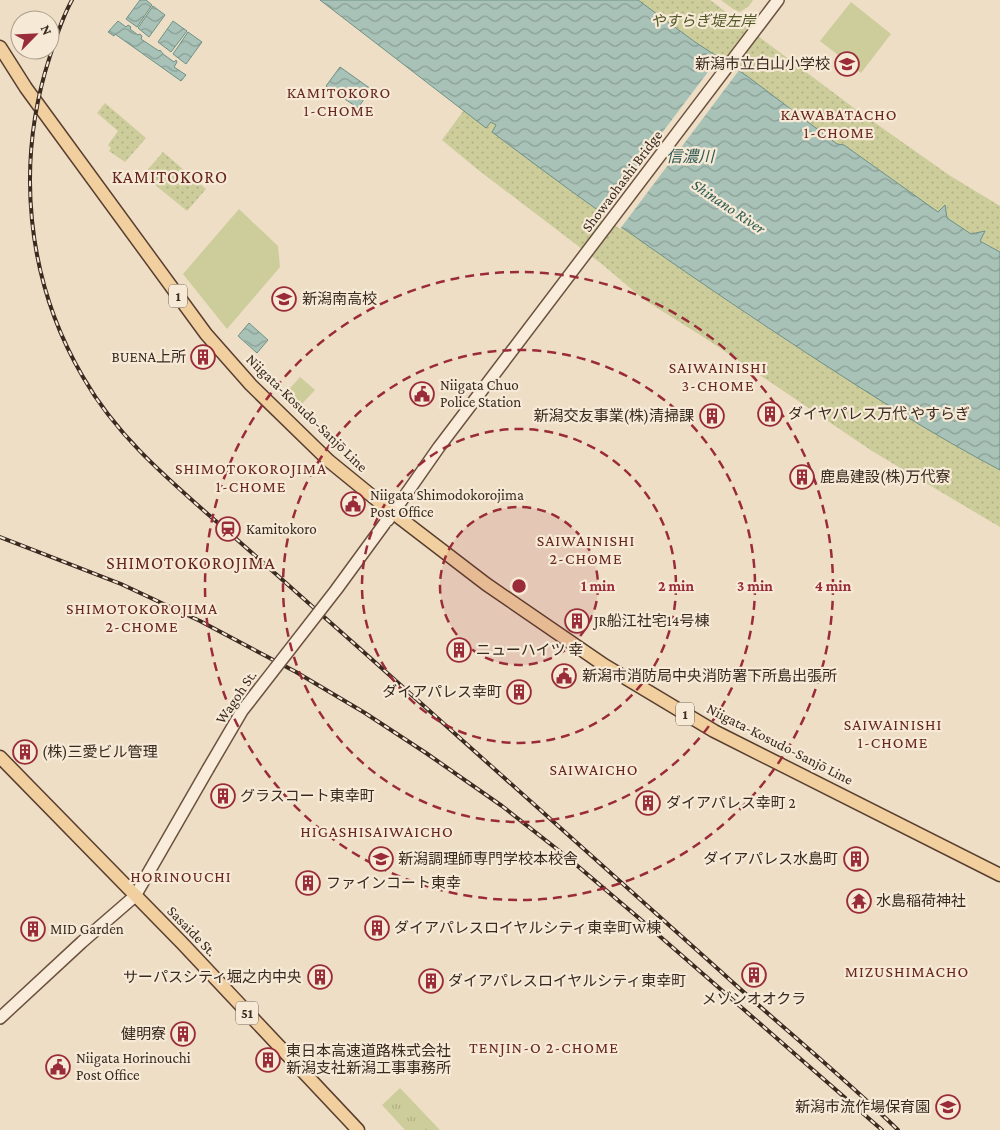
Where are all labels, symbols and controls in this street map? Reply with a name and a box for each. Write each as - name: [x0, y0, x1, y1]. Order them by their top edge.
- north arrow: [10, 10, 60, 60]
- park label: やすらぎ堤左岸: [650, 13, 757, 29]
- text: N: [38, 22, 56, 38]
- school or university icon: 新潟市立白山小学校: [834, 51, 860, 77]
- place label: 新潟市立白山小学校: [695, 56, 830, 72]
- district label: KAMITOKORO 1-CHOME: [287, 84, 391, 119]
- district label: KAWABATACHO 1-CHOME: [781, 106, 897, 141]
- street label: Showaohashi Bridge: [579, 127, 666, 235]
- water label: 信濃川: [666, 148, 716, 165]
- district label: KAMITOKORO: [112, 167, 228, 187]
- water label: Shinano River: [689, 176, 769, 237]
- road number: 1: [169, 284, 187, 308]
- school or university icon: 新潟南高校: [271, 286, 297, 312]
- place label: 新潟南高校: [302, 291, 377, 307]
- building icon: BUENA上所: [190, 344, 216, 370]
- place label: BUENA上所: [112, 349, 186, 365]
- street label: Niigata-Kosudo-Sanjō Line: [243, 351, 371, 476]
- district label: SAIWAINISHI 3-CHOME: [669, 359, 767, 394]
- place label: Niigata Chuo Police Station: [440, 377, 521, 410]
- public building icon: Niigata Chuo Police Station: [409, 381, 435, 407]
- building icon: ダイヤパレス万代 やすらぎ: [757, 401, 783, 427]
- building icon: 新潟交友事業(株)清掃課: [699, 403, 725, 429]
- place label: ダイヤパレス万代 やすらぎ: [788, 405, 970, 422]
- place label: 新潟交友事業(株)清掃課: [533, 408, 694, 425]
- district label: SHIMOTOKOROJIMA 1-CHOME: [175, 460, 327, 495]
- building icon: 鹿島建設(株)万代寮: [789, 464, 815, 490]
- place label: 鹿島建設(株)万代寮: [820, 468, 951, 486]
- place label: Niigata Shimodokorojima Post Office: [370, 487, 524, 520]
- public building icon: Niigata Shimodokorojima Post Office: [340, 491, 366, 517]
- station icon: Kamitokoro: [215, 516, 241, 542]
- place label: Kamitokoro: [246, 521, 317, 537]
- district label: SAIWAINISHI 2-CHOME: [537, 532, 635, 567]
- district label: SHIMOTOKOROJIMA: [106, 553, 276, 573]
- centre of rings: [510, 577, 528, 595]
- text: 1 min: [581, 578, 615, 594]
- text: 2 min: [658, 578, 694, 594]
- text: 3 min: [737, 578, 773, 594]
- text: 4 min: [815, 578, 852, 594]
- district label: SHIMOTOKOROJIMA 2-CHOME: [66, 600, 218, 635]
- building icon: JR船江社宅14号棟: [564, 608, 590, 634]
- place label: JR船江社宅14号棟: [592, 612, 710, 630]
- building icon: ニューハイツ 幸: [446, 637, 472, 663]
- place label: ニューハイツ 幸: [476, 642, 583, 658]
- public building icon: 新潟市消防局中央消防署下所島出張所: [551, 663, 577, 689]
- street label: Wagoh St.: [212, 667, 260, 727]
- place label: 新潟市消防局中央消防署下所島出張所: [582, 668, 837, 684]
- building icon: ダイアパレス幸町: [506, 679, 532, 705]
- place label: ダイアパレス幸町: [382, 684, 502, 700]
- street label: Niigata-Kosudo-Sanjō Line: [704, 700, 856, 789]
- road number: 1: [676, 702, 694, 726]
- district label: SAIWAINISHI 1-CHOME: [844, 716, 942, 751]
- building icon: (株)三愛ビル管理: [12, 739, 38, 765]
- place label: (株)三愛ビル管理: [42, 744, 158, 761]
- district label: SAIWAICHO: [549, 761, 639, 778]
- building icon: グラスコート東幸町: [210, 783, 236, 809]
- place label: グラスコート東幸町: [240, 788, 375, 804]
- building icon: ダイアパレス幸町 2: [635, 790, 661, 816]
- place label: ダイアパレス幸町 2: [666, 795, 796, 811]
- district label: HIGASHISAIWAICHO: [300, 823, 454, 840]
- school or university icon: 新潟調理師専門学校本校舎: [368, 846, 394, 872]
- building icon: ダイアパレス水島町: [843, 846, 869, 872]
- place label: 新潟調理師専門学校本校舎: [398, 851, 578, 867]
- place label: ダイアパレス水島町: [703, 851, 838, 867]
- district label: HORINOUCHI: [130, 868, 232, 885]
- building icon: ファインコート東幸: [295, 870, 321, 896]
- place label: ファインコート東幸: [326, 875, 461, 891]
- temple icon: 水島稲荷神社: [846, 888, 872, 914]
- place label: 水島稲荷神社: [876, 893, 966, 909]
- street label: Sasaide St.: [164, 903, 220, 959]
- building icon: ダイアパレスロイヤルシティ東幸町W棟: [364, 915, 390, 941]
- building icon: MID Garden: [20, 916, 46, 942]
- place label: ダイアパレスロイヤルシティ東幸町W棟: [394, 919, 661, 936]
- place label: MID Garden: [50, 921, 124, 937]
- building icon: メゾンオオクラ: [741, 962, 767, 988]
- district label: MIZUSHIMACHO: [845, 963, 969, 980]
- building icon: サーパスシティ堀之内中央: [307, 964, 333, 990]
- building icon: ダイアパレスロイヤルシティ東幸町: [418, 968, 444, 994]
- place label: サーパスシティ堀之内中央: [123, 969, 302, 985]
- place label: ダイアパレスロイヤルシティ東幸町: [448, 973, 686, 989]
- place label: メゾンオオクラ: [702, 991, 806, 1007]
- road number: 51: [236, 1001, 258, 1024]
- building icon: 健明寮: [170, 1021, 196, 1047]
- place label: 健明寮: [121, 1026, 166, 1042]
- district label: TENJIN-O 2-CHOME: [469, 1039, 619, 1057]
- place label: 東日本高速道路株式会社 新潟支社新潟工事事務所: [286, 1043, 451, 1076]
- building icon: 東日本高速道路株式会社 新潟支社新潟工事事務所: [255, 1047, 281, 1073]
- place label: Niigata Horinouchi Post Office: [76, 1050, 191, 1083]
- public building icon: Niigata Horinouchi Post Office: [45, 1054, 71, 1080]
- school or university icon: 新潟市流作場保育園: [935, 1094, 961, 1120]
- place label: 新潟市流作場保育園: [795, 1099, 930, 1115]

